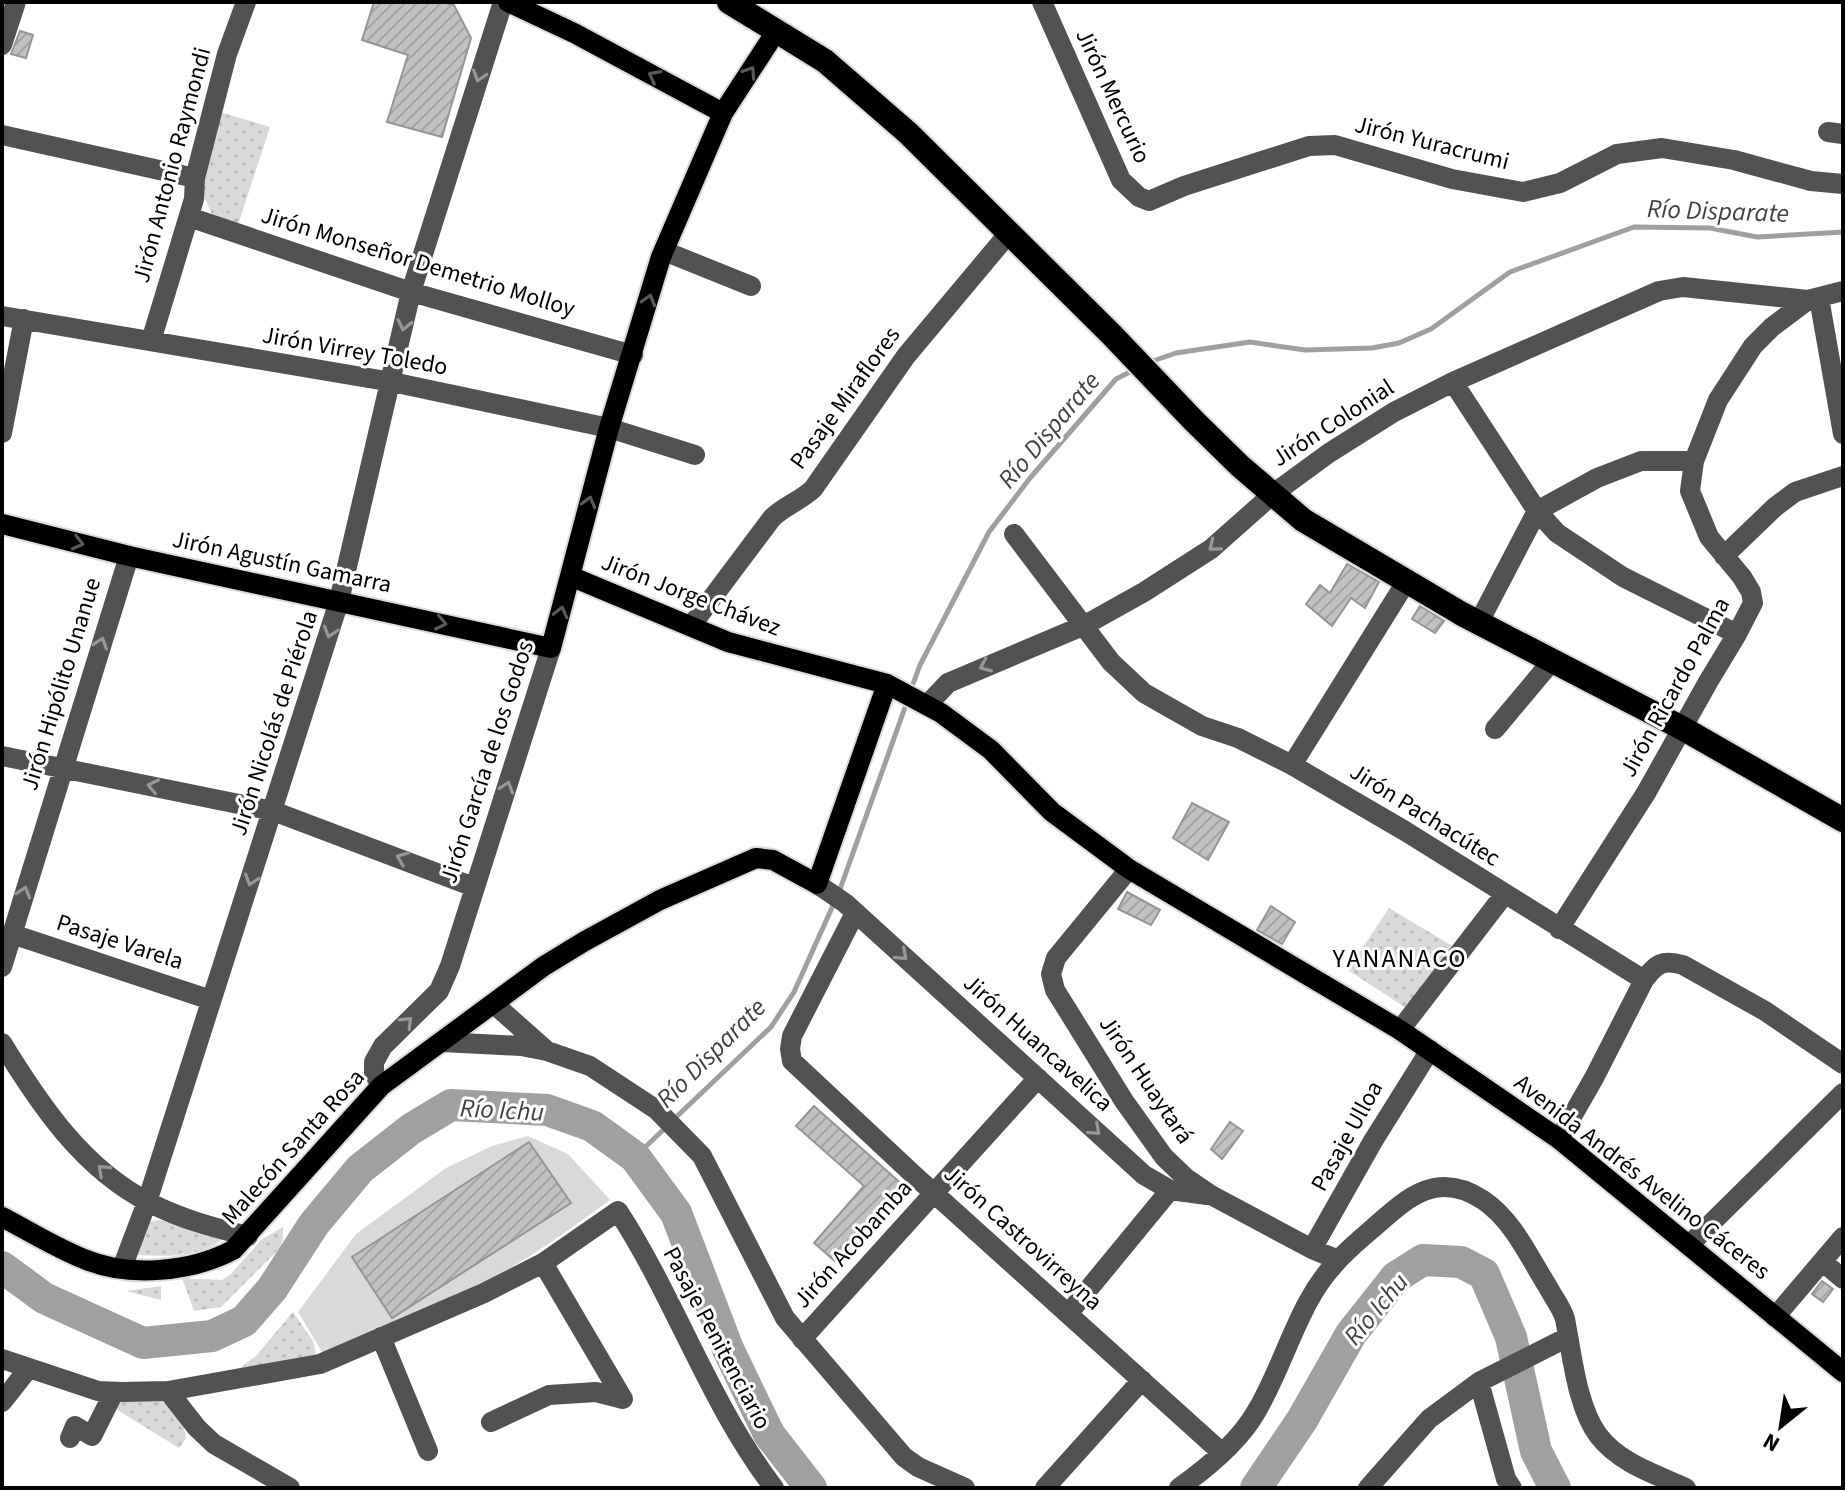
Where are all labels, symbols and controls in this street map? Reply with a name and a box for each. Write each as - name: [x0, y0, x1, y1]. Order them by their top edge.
- street label: Jirón Mercurio: [1066, 23, 1160, 169]
- street label: Jirón Antonio Raymondi: [124, 43, 220, 287]
- one-way arrow: [740, 66, 755, 80]
- one-way arrow: [472, 69, 488, 83]
- one-way arrow: [648, 71, 663, 86]
- street label: Jirón Yuracrumi: [1351, 107, 1513, 179]
- water label: Río Disparate: [1646, 190, 1790, 232]
- street label: Jirón Monseñor Demetrio Molloy: [257, 198, 579, 326]
- one-way arrow: [640, 294, 656, 308]
- street label: Jirón Virrey Toledo: [259, 317, 451, 385]
- one-way arrow: [396, 318, 413, 331]
- street label: Pasaje Miraflores: [781, 319, 909, 477]
- water label: Río Disparate: [989, 364, 1109, 496]
- street label: Jirón Colonial: [1265, 370, 1401, 476]
- one-way arrow: [580, 496, 597, 510]
- street label: Jirón Agustín Gamarra: [169, 522, 395, 602]
- one-way arrow: [70, 533, 84, 550]
- one-way arrow: [1208, 536, 1223, 550]
- street label: Jirón Jorge Chávez: [596, 545, 786, 645]
- street label: Jirón Hipólito Unanue: [12, 573, 110, 795]
- street label: Jirón Ricardo Palma: [1611, 591, 1739, 783]
- one-way arrow: [551, 605, 568, 619]
- street label: Jirón Nicolás de Piérola: [221, 606, 327, 840]
- one-way arrow: [433, 614, 447, 631]
- one-way arrow: [323, 625, 339, 638]
- street label: Jirón García de los Godos: [431, 636, 543, 888]
- one-way arrow: [92, 637, 108, 651]
- one-way arrow: [979, 657, 993, 673]
- street label: Jirón Pachacútec: [1343, 755, 1507, 875]
- one-way arrow: [146, 778, 160, 795]
- one-way arrow: [497, 780, 513, 794]
- one-way arrow: [396, 852, 410, 868]
- one-way arrow: [244, 872, 260, 886]
- one-way arrow: [15, 885, 31, 899]
- street label: Pasaje Varela: [52, 905, 188, 979]
- district label: YANANACO: [1331, 940, 1468, 977]
- one-way arrow: [893, 946, 908, 960]
- street label: Jirón Huancavelica: [955, 966, 1121, 1120]
- water label: Río Disparate: [648, 990, 774, 1116]
- street label: Jirón Huaytará: [1090, 1009, 1202, 1151]
- one-way arrow: [398, 1017, 412, 1031]
- street label: Malecón Santa Rosa: [213, 1061, 373, 1233]
- street label: Avenida Andrés Avelino Cáceres: [1507, 1066, 1777, 1288]
- street label: Pasaje Ulloa: [1302, 1074, 1392, 1198]
- water label: Río Ichu: [459, 1089, 545, 1131]
- one-way arrow: [1086, 1120, 1101, 1134]
- street label: Jirón Castrovirreyna: [936, 1157, 1110, 1319]
- one-way arrow: [97, 1166, 112, 1180]
- street label: Jirón Acobamba: [786, 1172, 920, 1316]
- street label: Pasaje Penitenciario: [654, 1240, 780, 1436]
- water label: Río Ichu: [1335, 1265, 1417, 1353]
- north arrow: [1741, 1386, 1821, 1466]
- text: N: [1757, 1425, 1786, 1460]

